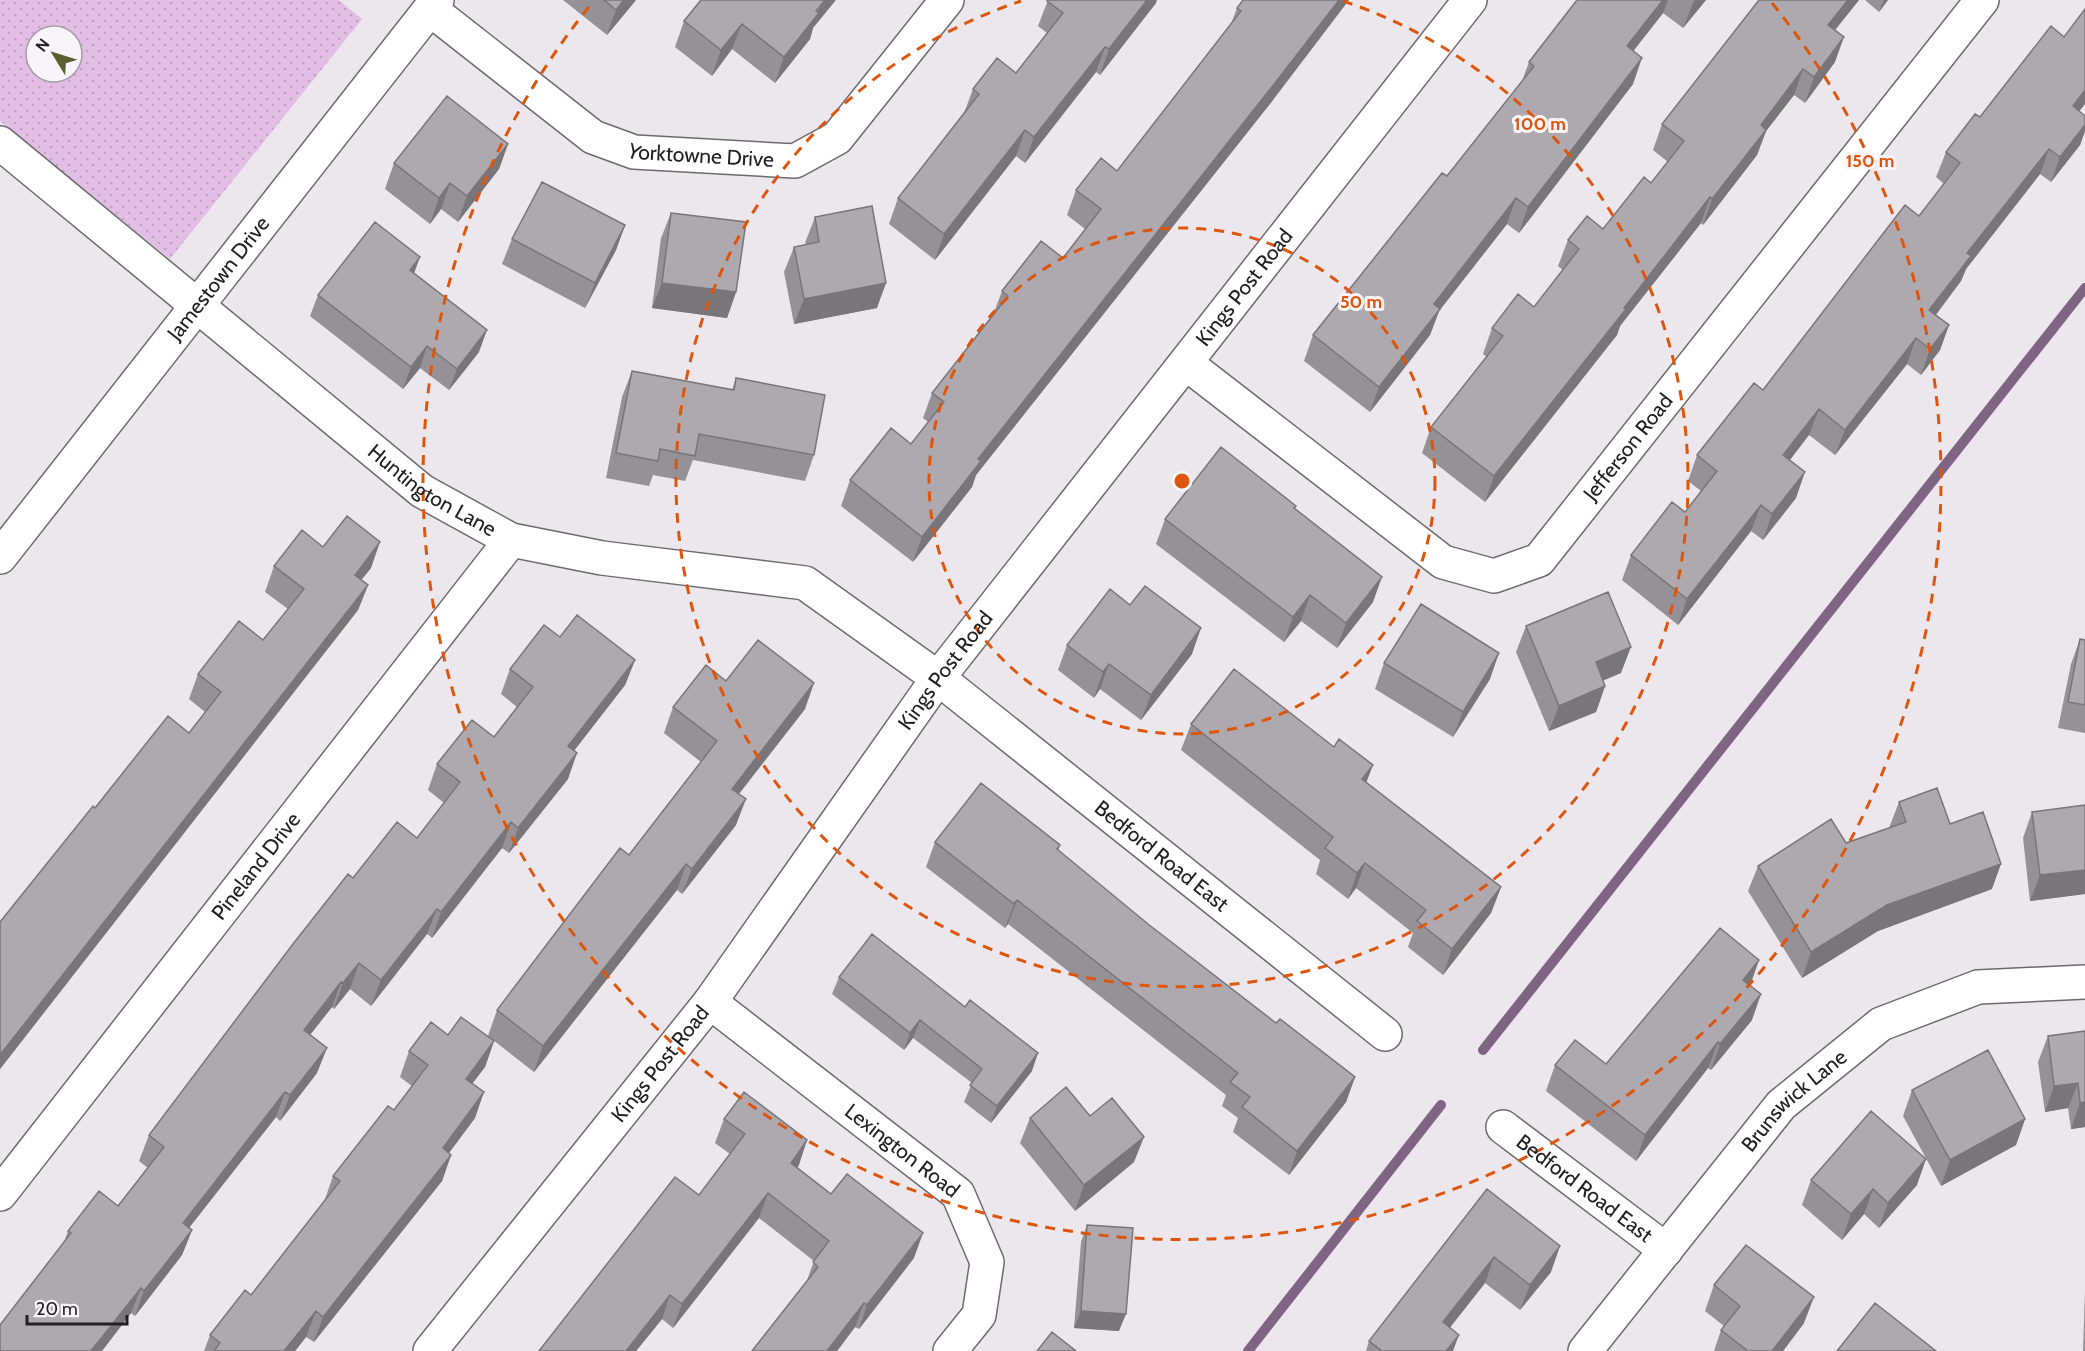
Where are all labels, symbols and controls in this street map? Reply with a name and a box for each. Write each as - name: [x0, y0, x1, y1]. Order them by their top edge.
- north arrow: [24, 24, 84, 84]
- text: N: [32, 35, 54, 55]
- text: 100 m: [1514, 113, 1566, 135]
- street label: Yorktowne Drive: [623, 137, 775, 172]
- text: 150 m: [1846, 150, 1894, 172]
- street label: Jamestown Drive: [161, 211, 275, 346]
- street label: Kings Post Road: [1190, 224, 1298, 351]
- text: 50 m: [1340, 291, 1382, 313]
- street label: Jefferson Road: [1577, 389, 1678, 506]
- street label: Huntington Lane: [363, 439, 501, 541]
- centre of rings: [1172, 471, 1192, 491]
- street label: Kings Post Road: [893, 606, 998, 734]
- street label: Bedford Road East: [1090, 795, 1234, 916]
- street label: Pineland Drive: [206, 807, 306, 924]
- street label: Kings Post Road: [606, 1000, 714, 1127]
- street label: Brunswick Lane: [1736, 1044, 1852, 1156]
- street label: Lexington Road: [840, 1098, 965, 1203]
- street label: Bedford Road East: [1512, 1129, 1658, 1247]
- scale bar: [27, 1288, 128, 1326]
- text: 20 m: [36, 1298, 78, 1320]

